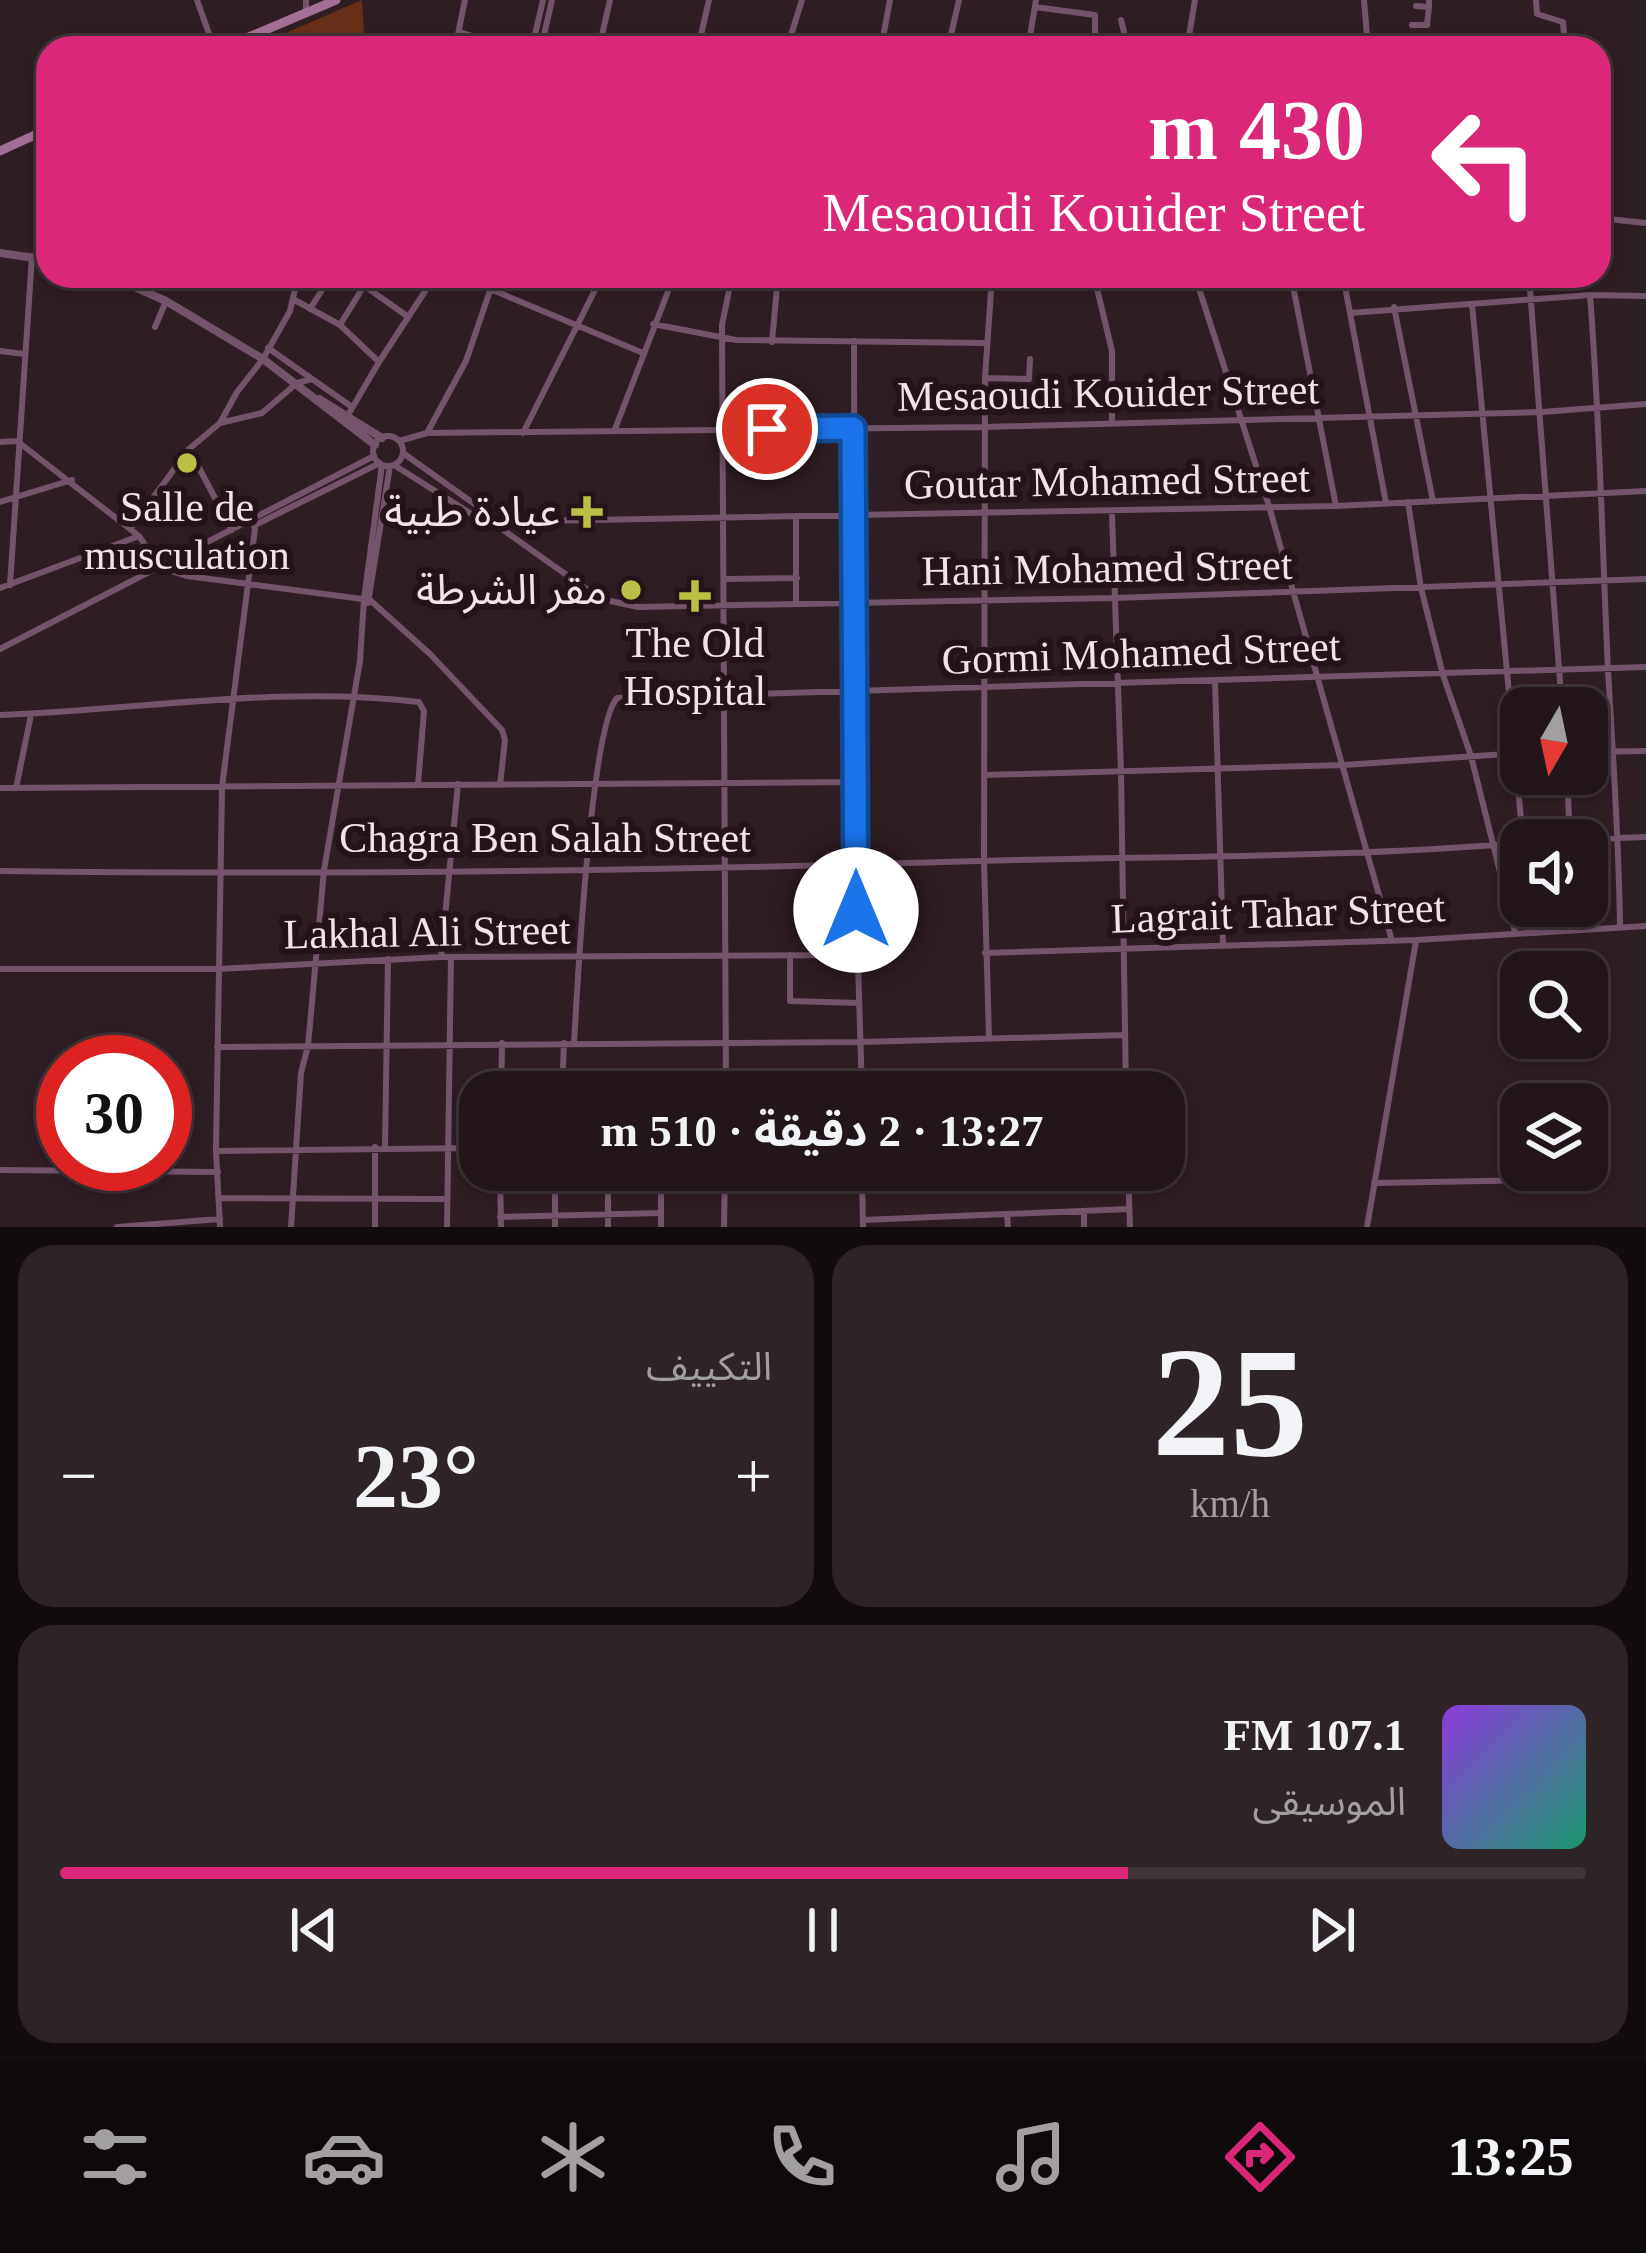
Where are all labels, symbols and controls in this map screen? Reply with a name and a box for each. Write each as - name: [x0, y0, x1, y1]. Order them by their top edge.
- text: 430 m: [1148, 84, 1365, 177]
- icon: left: [1407, 84, 1563, 240]
- text: Mesaoudi Kouider Street: [822, 183, 1365, 243]
- street label: Mesaoudi Kouider Street: [897, 366, 1320, 420]
- pin: [716, 378, 818, 480]
- icon: arrive: [734, 396, 800, 462]
- marker: Salle de musculation: [174, 450, 200, 476]
- street label: Goutar Mohamed Street: [904, 454, 1311, 508]
- place label: Salle de musculation: [84, 484, 290, 578]
- place label: عيادة طبية: [385, 489, 560, 535]
- marker: عيادة طبية: [571, 496, 603, 528]
- street label: Hani Mohamed Street: [921, 542, 1293, 594]
- place label: مقر الشرطة: [416, 567, 607, 614]
- marker: مقر الشرطة: [618, 577, 644, 603]
- marker: The Old Hospital: [679, 580, 711, 612]
- place label: The Old Hospital: [624, 620, 766, 714]
- street label: Gormi Mohamed Street: [941, 623, 1341, 683]
- north arrow: [1500, 687, 1608, 795]
- map controls: [1500, 687, 1608, 1191]
- street label: Chagra Ben Salah Street: [339, 815, 751, 861]
- button: sound: [1500, 819, 1608, 927]
- position arrow: [793, 847, 919, 973]
- street label: Lagrait Tahar Street: [1110, 884, 1446, 942]
- street label: Lakhal Ali Street: [283, 906, 571, 958]
- button: search: [1500, 951, 1608, 1059]
- speed limit sign: 30: [36, 1035, 192, 1191]
- button: layers: [1500, 1083, 1608, 1191]
- text: 13:27 · 2 دقيقة · 510 m: [600, 1106, 1044, 1156]
- text: 25: [1152, 1316, 1308, 1489]
- text: التكييف: [646, 1345, 772, 1388]
- text: 23°: [353, 1427, 479, 1526]
- text: −: [60, 1439, 97, 1512]
- text: +: [735, 1439, 772, 1512]
- text: km/h: [1190, 1482, 1270, 1525]
- text: 107.1 FM: [1224, 1710, 1406, 1760]
- text: الموسيقى: [1252, 1780, 1406, 1823]
- icon: previous: [281, 1897, 347, 1963]
- icon: pause: [790, 1897, 856, 1963]
- icon: next: [1299, 1897, 1365, 1963]
- icon: filters: [73, 2115, 157, 2199]
- icon: car: [302, 2115, 386, 2199]
- icon: climate: [531, 2115, 615, 2199]
- icon: phone: [760, 2115, 844, 2199]
- icon: music: [989, 2115, 1073, 2199]
- icon: directions: [1218, 2115, 1302, 2199]
- text: 13:25: [1447, 2127, 1573, 2187]

